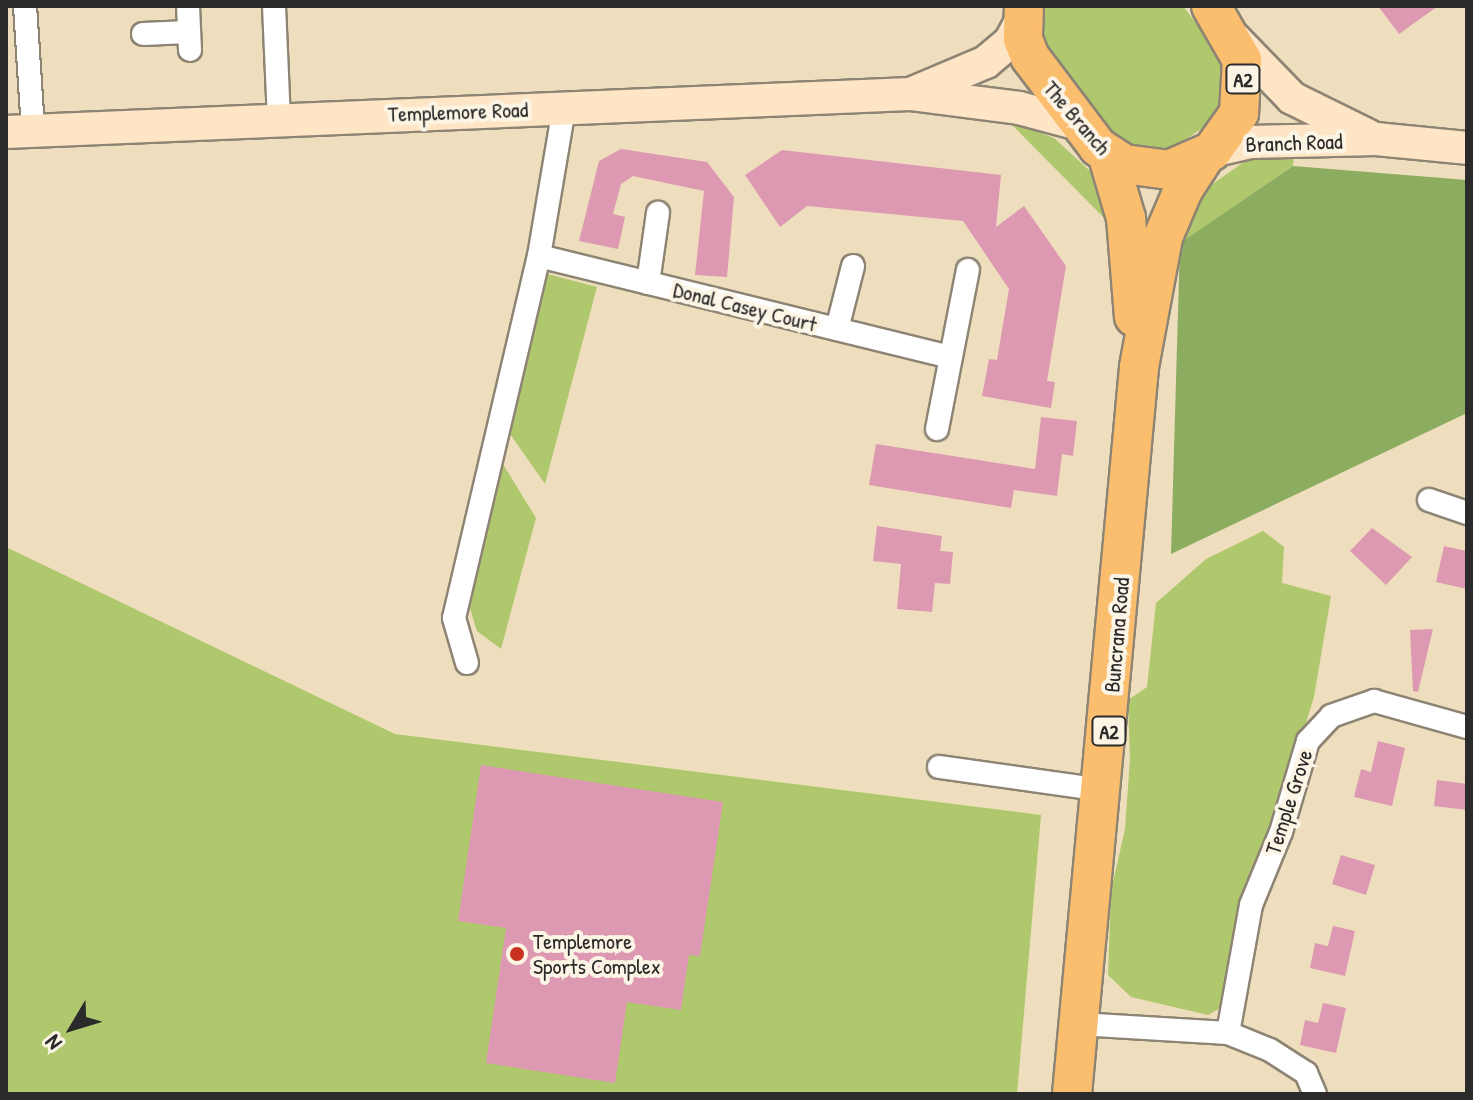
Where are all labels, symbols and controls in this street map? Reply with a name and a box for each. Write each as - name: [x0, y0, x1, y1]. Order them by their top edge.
- road number: A2: [1225, 63, 1261, 95]
- street label: The Branch: [1038, 76, 1116, 160]
- street label: Templemore Road: [387, 96, 529, 128]
- street label: Branch Road: [1245, 128, 1343, 158]
- street label: Donal Casey Court: [671, 276, 819, 338]
- street label: Buncrana Road: [1099, 576, 1135, 694]
- road number: A2: [1091, 715, 1127, 747]
- street label: Temple Grove: [1260, 746, 1318, 858]
- place label: Templemore Sports Complex: [533, 928, 661, 980]
- marker: Templemore Sports Complex: [508, 945, 526, 963]
- north arrow: [32, 988, 112, 1068]
- text: N: [38, 1029, 69, 1057]

